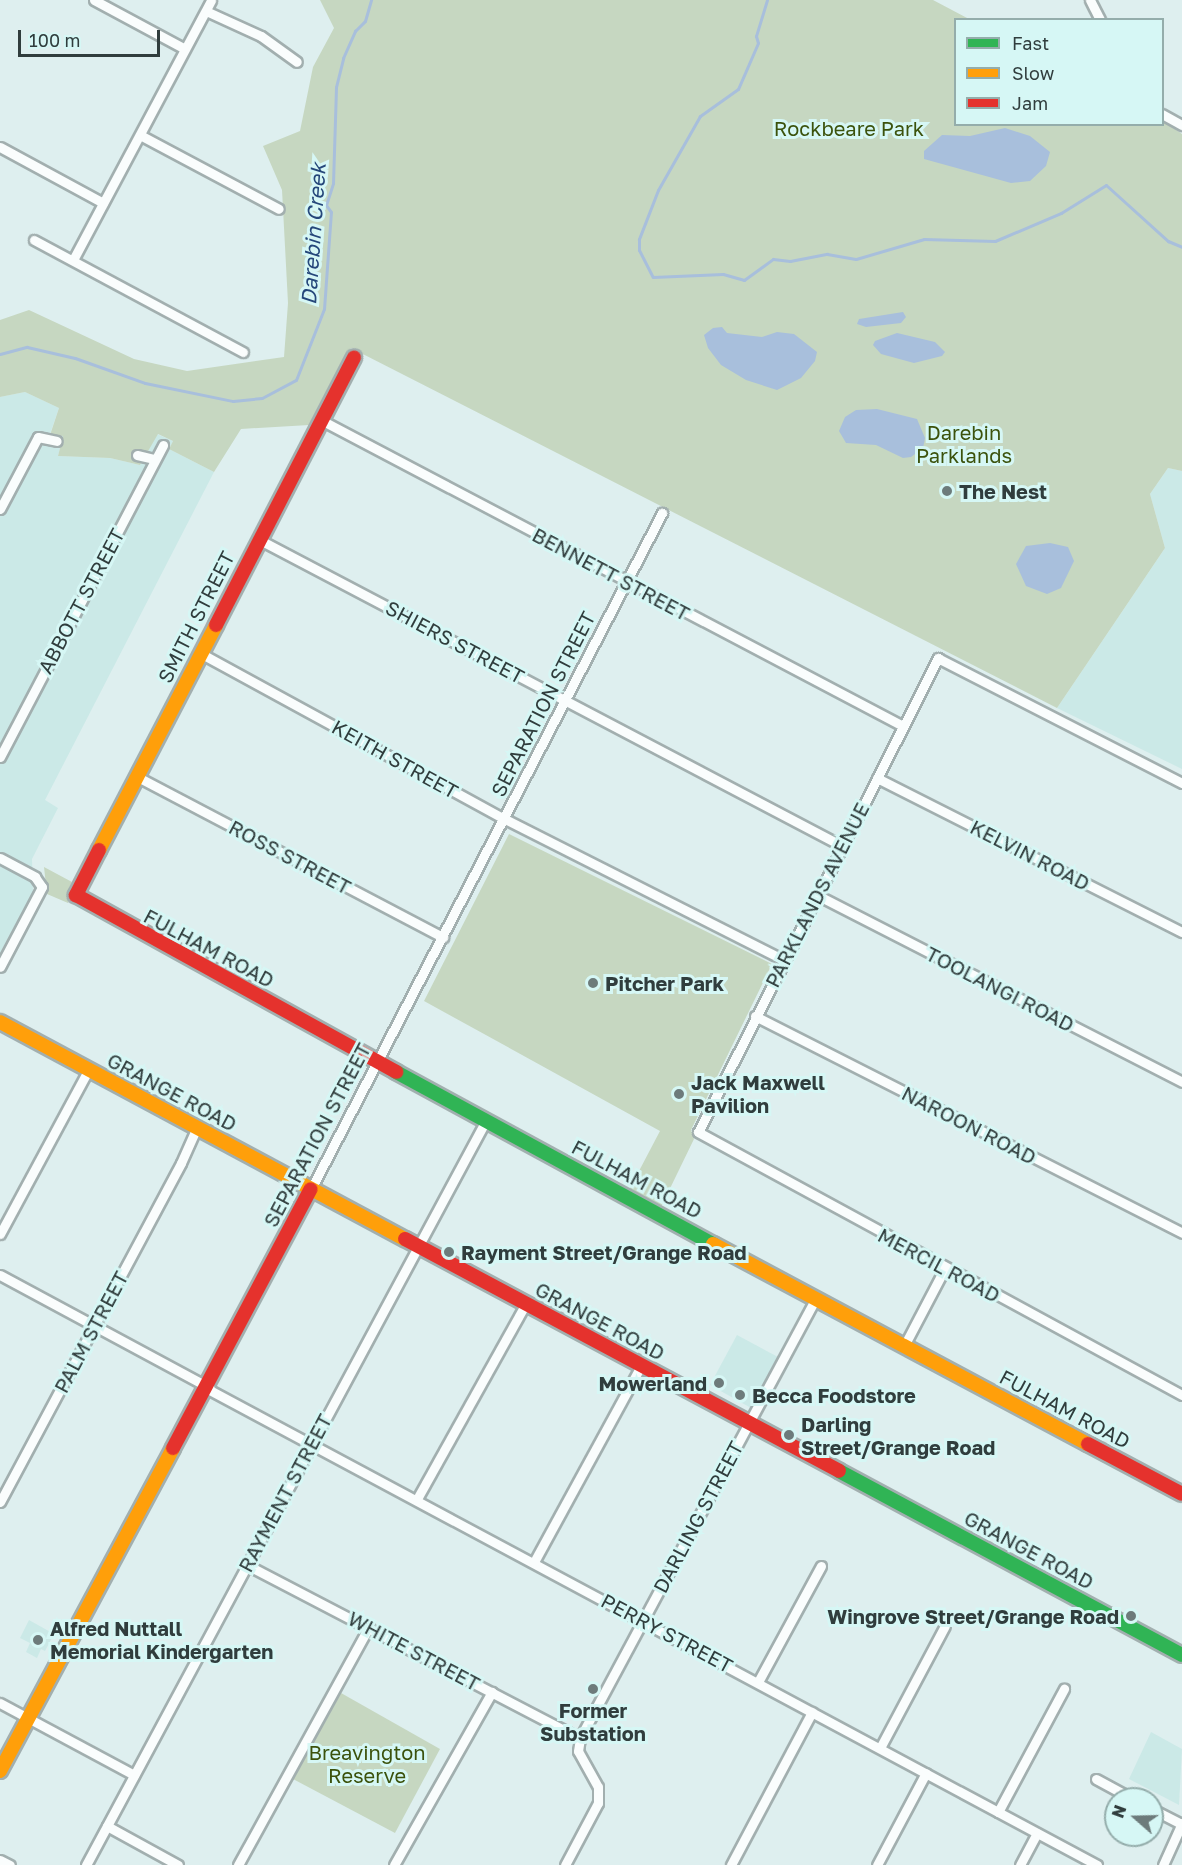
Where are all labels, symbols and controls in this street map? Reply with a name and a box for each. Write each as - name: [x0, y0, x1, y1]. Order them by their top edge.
- scale bar: [21, 18, 164, 56]
- legend: [954, 18, 1164, 126]
- text: 100 m: [29, 29, 80, 51]
- text: Fast: [1012, 32, 1049, 54]
- text: Slow: [1012, 62, 1054, 84]
- text: Jam: [1012, 92, 1048, 114]
- park label: Rockbeare Park: [774, 116, 924, 140]
- water label: Darebin Creek: [295, 162, 331, 306]
- park label: Darebin Parklands: [916, 420, 1012, 467]
- place label: The Nest: [959, 479, 1047, 503]
- marker: The Nest: [940, 484, 954, 498]
- street label: BENNETT STREET: [528, 522, 694, 626]
- street label: ABBOTT STREET: [33, 524, 129, 678]
- street label: SMITH STREET: [153, 547, 239, 687]
- street label: SHIERS STREET: [382, 595, 528, 689]
- street label: SEPARATION STREET: [486, 607, 600, 801]
- street label: KEITH STREET: [328, 714, 462, 804]
- street label: PARKLANDS AVENUE: [760, 799, 874, 991]
- street label: ROSS STREET: [225, 815, 355, 899]
- street label: KELVIN ROAD: [966, 815, 1094, 895]
- street label: FULHAM ROAD: [140, 904, 278, 992]
- street label: TOOLANGI ROAD: [922, 941, 1078, 1037]
- place label: Pitcher Park: [605, 971, 724, 995]
- marker: Pitcher Park: [586, 976, 600, 990]
- street label: SEPARATION STREET: [258, 1039, 376, 1231]
- street label: GRANGE ROAD: [103, 1048, 241, 1136]
- place label: Jack Maxwell Pavilion: [691, 1070, 825, 1117]
- street label: NAROON ROAD: [898, 1081, 1040, 1169]
- marker: Jack Maxwell Pavilion: [672, 1087, 686, 1101]
- street label: FULHAM ROAD: [568, 1135, 706, 1223]
- street label: MERCIL ROAD: [874, 1223, 1004, 1307]
- place label: Rayment Street/Grange Road: [461, 1240, 747, 1264]
- marker: Rayment Street/Grange Road: [442, 1245, 456, 1259]
- street label: PALM STREET: [49, 1267, 133, 1397]
- street label: GRANGE ROAD: [531, 1277, 669, 1365]
- street label: FULHAM ROAD: [996, 1365, 1134, 1453]
- place label: Mowerland: [599, 1371, 707, 1395]
- marker: Mowerland: [712, 1376, 726, 1390]
- place label: Becca Foodstore: [752, 1383, 916, 1407]
- marker: Becca Foodstore: [733, 1388, 747, 1402]
- street label: RAYMENT STREET: [233, 1410, 337, 1576]
- place label: Darling Street/Grange Road: [801, 1412, 995, 1459]
- marker: Darling Street/Grange Road: [782, 1428, 796, 1442]
- street label: DARLING STREET: [648, 1437, 748, 1597]
- street label: GRANGE ROAD: [960, 1506, 1098, 1594]
- street label: PERRY STREET: [597, 1588, 737, 1678]
- place label: Wingrove Street/Grange Road: [827, 1604, 1119, 1628]
- street label: WHITE STREET: [344, 1606, 484, 1696]
- marker: Wingrove Street/Grange Road: [1124, 1609, 1138, 1623]
- place label: Alfred Nuttall Memorial Kindergarten: [50, 1616, 273, 1663]
- marker: Alfred Nuttall Memorial Kindergarten: [31, 1633, 45, 1647]
- marker: Former Substation: [586, 1682, 600, 1696]
- place label: Former Substation: [540, 1698, 646, 1745]
- park label: Breavington Reserve: [309, 1740, 425, 1787]
- north arrow: [1104, 1787, 1164, 1847]
- text: N: [1107, 1802, 1130, 1821]

